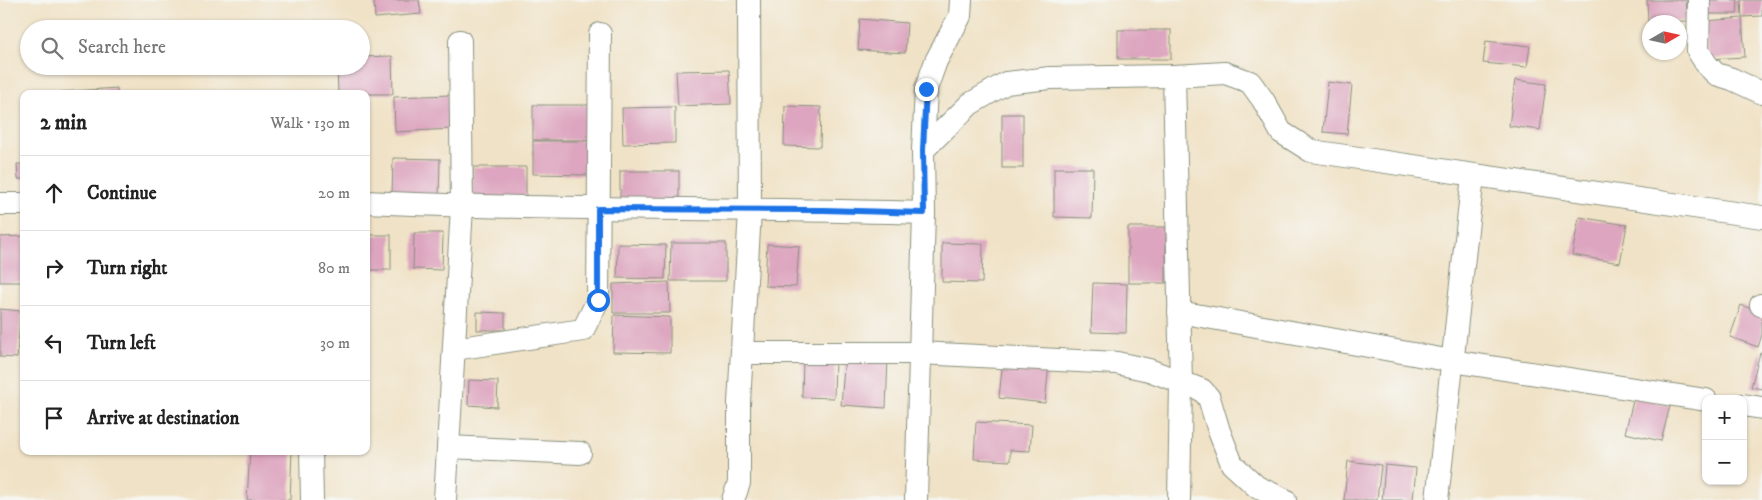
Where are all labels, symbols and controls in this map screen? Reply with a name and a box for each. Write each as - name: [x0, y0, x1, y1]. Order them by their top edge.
- north arrow: [1642, 15, 1687, 60]
- search box: [20, 20, 370, 75]
- icon: search: [38, 34, 66, 62]
- text: Search here: [78, 36, 166, 59]
- route end: [915, 78, 938, 101]
- text: 2 min: [40, 110, 87, 136]
- text: Walk · 130 m: [270, 113, 350, 133]
- icon: ahead: [40, 179, 68, 207]
- text: Continue: [87, 182, 157, 205]
- text: 20 m: [318, 183, 350, 203]
- icon: right: [40, 254, 68, 282]
- text: Turn right: [87, 257, 167, 280]
- text: 80 m: [318, 258, 350, 278]
- route start: [587, 289, 610, 312]
- icon: left: [40, 329, 68, 357]
- text: Turn left: [87, 332, 156, 355]
- text: 30 m: [320, 333, 350, 353]
- map controls: [1702, 395, 1747, 485]
- button: +: [1702, 395, 1747, 440]
- icon: arrive: [40, 404, 68, 432]
- text: Arrive at destination: [87, 407, 239, 430]
- button: −: [1702, 440, 1747, 485]

